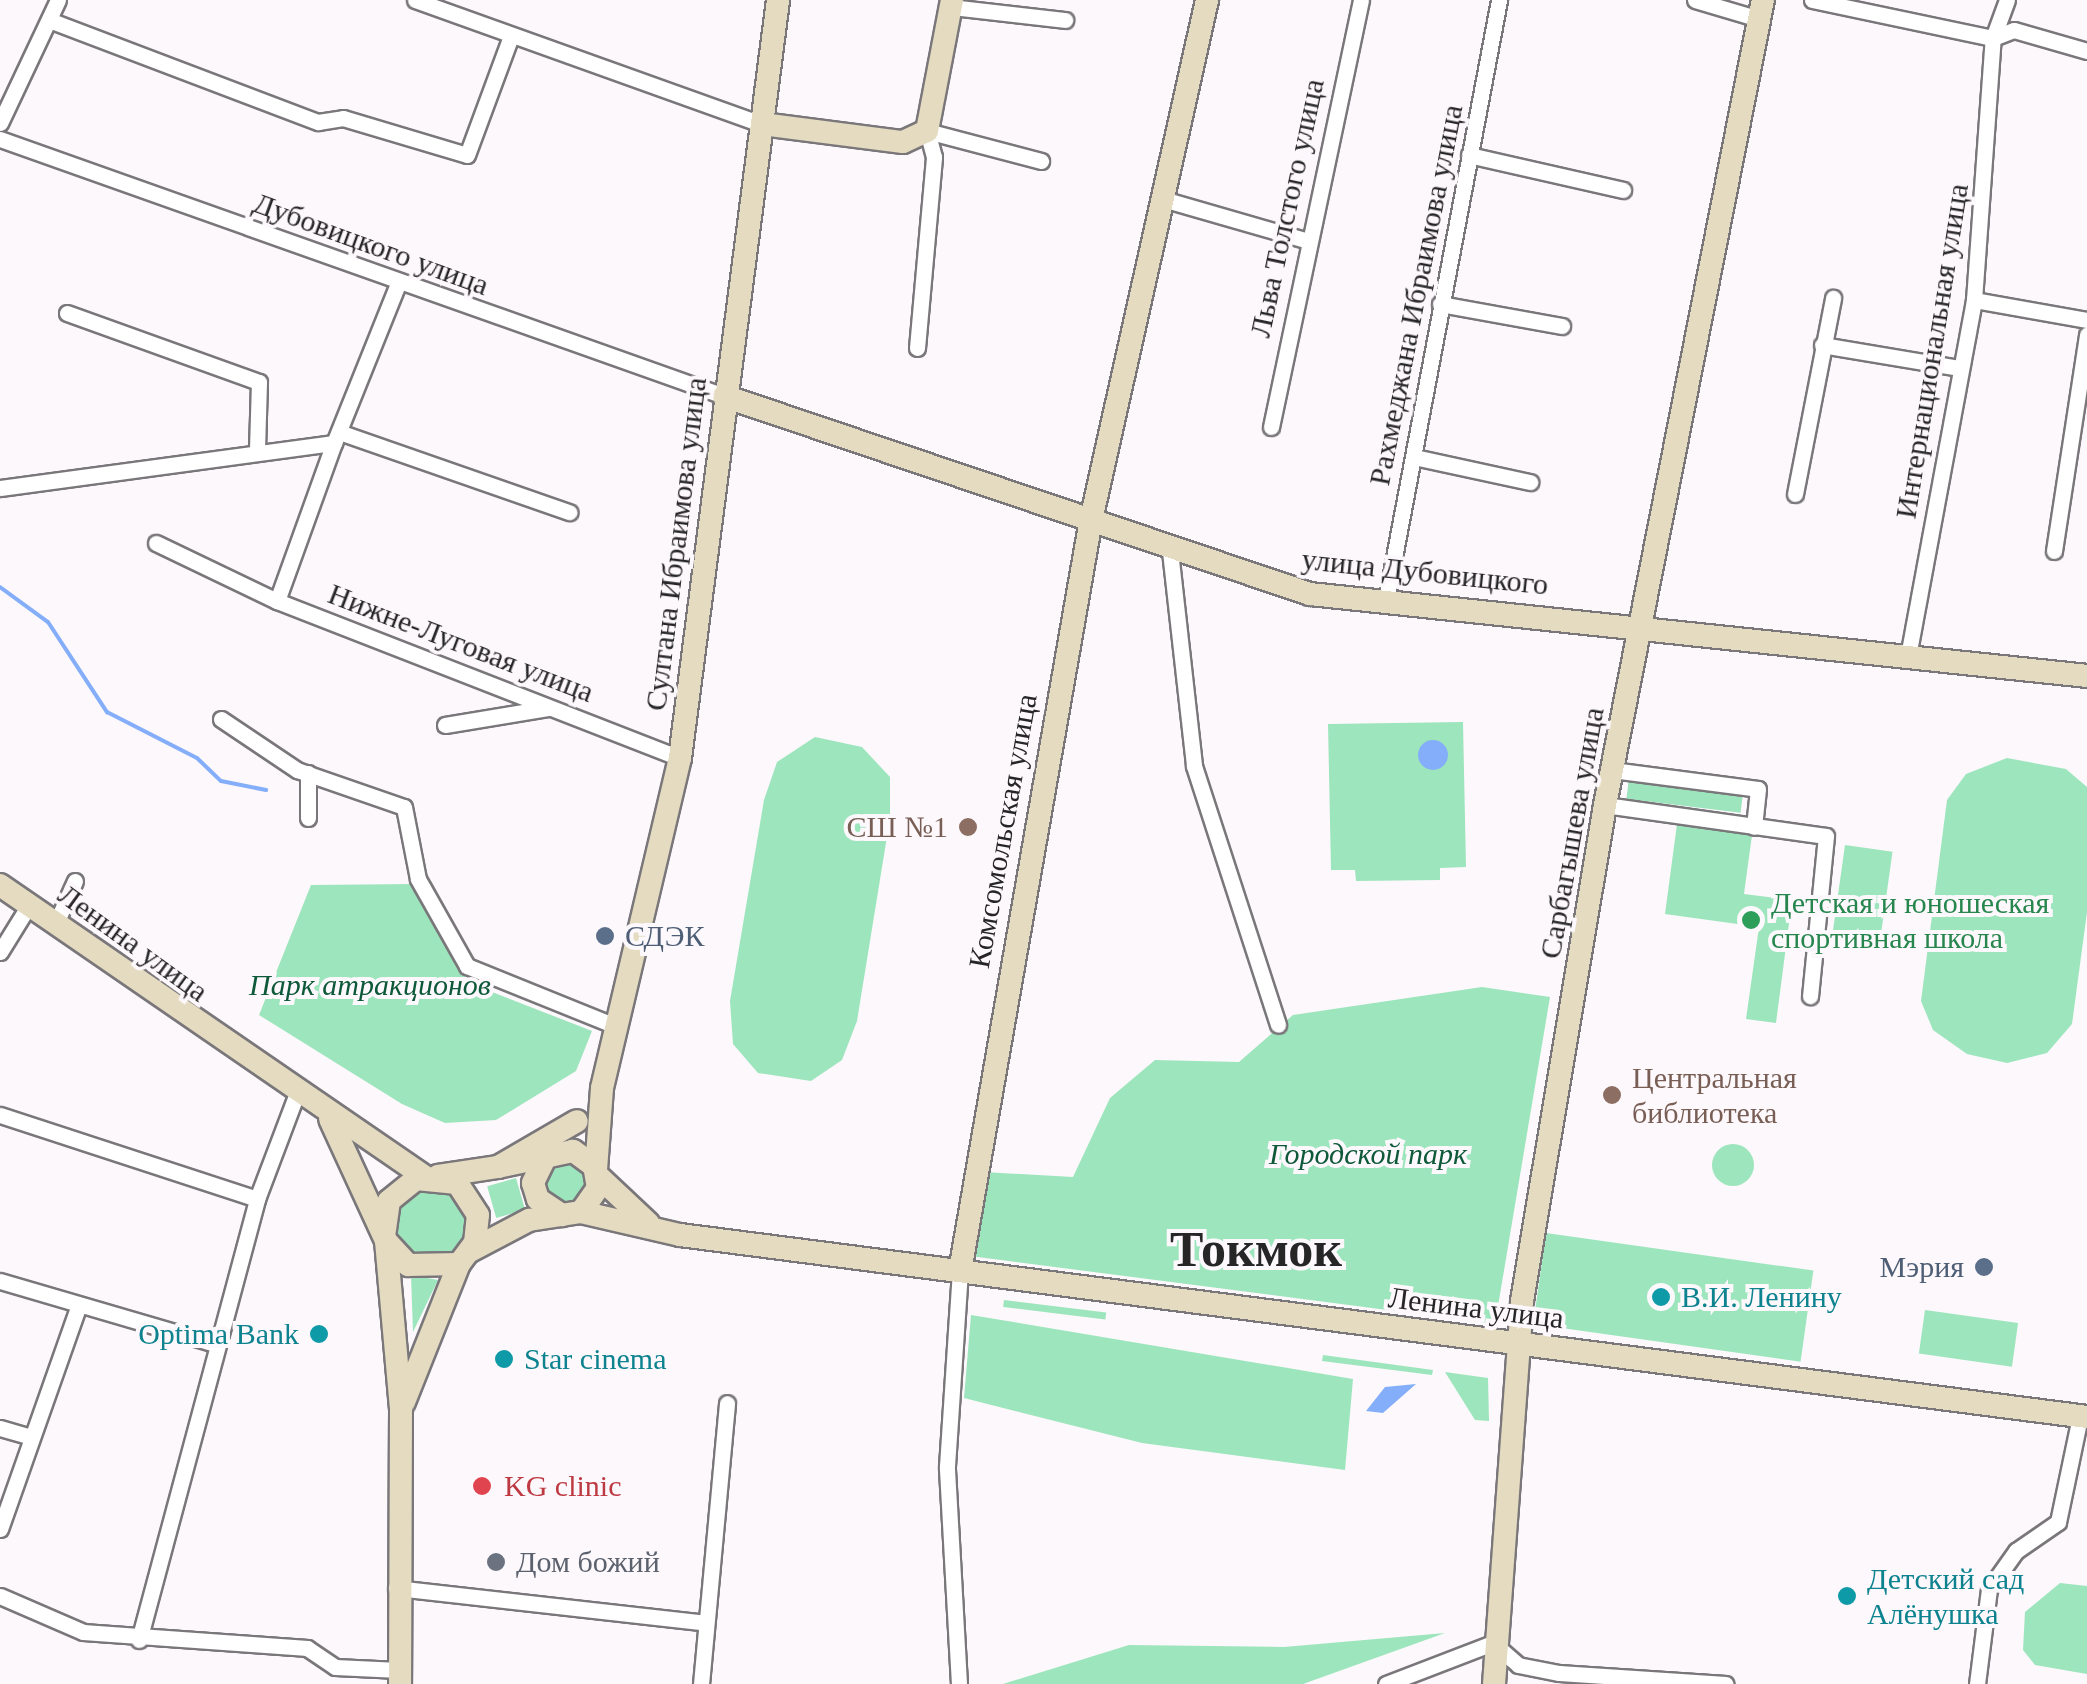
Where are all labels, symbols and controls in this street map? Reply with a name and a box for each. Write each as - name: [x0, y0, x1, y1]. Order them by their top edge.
- street label: Льва Толстого улица: [1242, 75, 1332, 341]
- street label: Рахмеджана Ибраимова улица: [1361, 102, 1471, 488]
- street label: Интернациональная улица: [1888, 181, 1976, 521]
- street label: Дубовицкого улица: [248, 185, 494, 303]
- street label: Султана Ибраимова улица: [638, 375, 714, 713]
- street label: улица Дубовицкого: [1300, 541, 1550, 603]
- street label: Нижне-Луговая улица: [323, 576, 599, 710]
- street label: Комсомольская улица: [961, 691, 1045, 971]
- street label: Сарбагышева улица: [1532, 705, 1612, 961]
- place label: СШ №1: [847, 809, 948, 845]
- marker: СШ №1: [957, 816, 979, 838]
- street label: Ленина улица: [51, 877, 215, 1009]
- place label: Детская и юношеская спортивная школа: [1771, 885, 2049, 956]
- marker: Детская и юношеская спортивная школа: [1740, 909, 1762, 931]
- place label: СДЭК: [625, 918, 705, 954]
- marker: СДЭК: [594, 925, 616, 947]
- park label: Парк атракционов: [249, 967, 491, 1003]
- place label: Центральная библиотека: [1632, 1060, 1797, 1130]
- marker: Центральная библиотека: [1601, 1084, 1623, 1106]
- park label: Городской парк: [1269, 1136, 1467, 1172]
- district label: Токмок: [1170, 1220, 1342, 1280]
- place label: Мэрия: [1880, 1249, 1964, 1285]
- marker: Мэрия: [1973, 1256, 1995, 1278]
- street label: Ленина улица: [1386, 1279, 1566, 1337]
- place label: В.И. Ленину: [1681, 1279, 1842, 1315]
- marker: В.И. Ленину: [1650, 1286, 1672, 1308]
- place label: Optima Bank: [138, 1316, 299, 1352]
- marker: Optima Bank: [308, 1323, 330, 1345]
- place label: Star cinema: [524, 1341, 666, 1377]
- marker: Star cinema: [493, 1348, 515, 1370]
- place label: KG clinic: [504, 1468, 621, 1504]
- marker: KG clinic: [469, 1473, 495, 1499]
- place label: Дом божий: [516, 1544, 660, 1580]
- marker: Дом божий: [485, 1551, 507, 1573]
- place label: Детский сад Алёнушка: [1867, 1561, 2024, 1632]
- marker: Детский сад Алёнушка: [1836, 1585, 1858, 1607]

